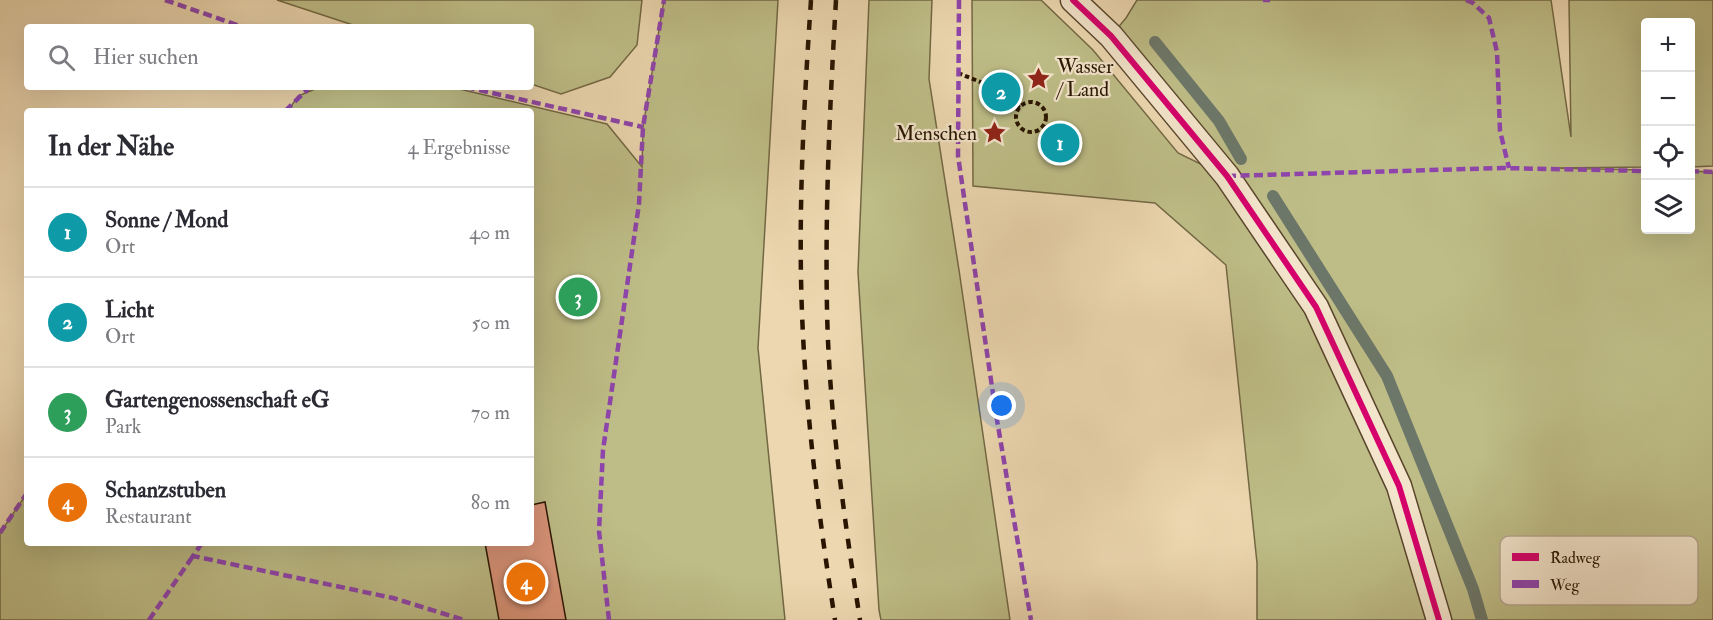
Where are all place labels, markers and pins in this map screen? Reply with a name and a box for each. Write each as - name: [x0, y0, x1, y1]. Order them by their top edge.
- place label: Wasser / Land: [1055, 54, 1114, 102]
- place icon: Wasser / Land: [1026, 65, 1052, 91]
- pin: 2: [982, 70, 1020, 115]
- place icon: Menschen: [982, 120, 1008, 146]
- pin: 1: [1040, 120, 1080, 166]
- place label: Menschen: [895, 121, 977, 146]
- pin: 3: [558, 274, 598, 320]
- pin: 4: [506, 560, 546, 604]

